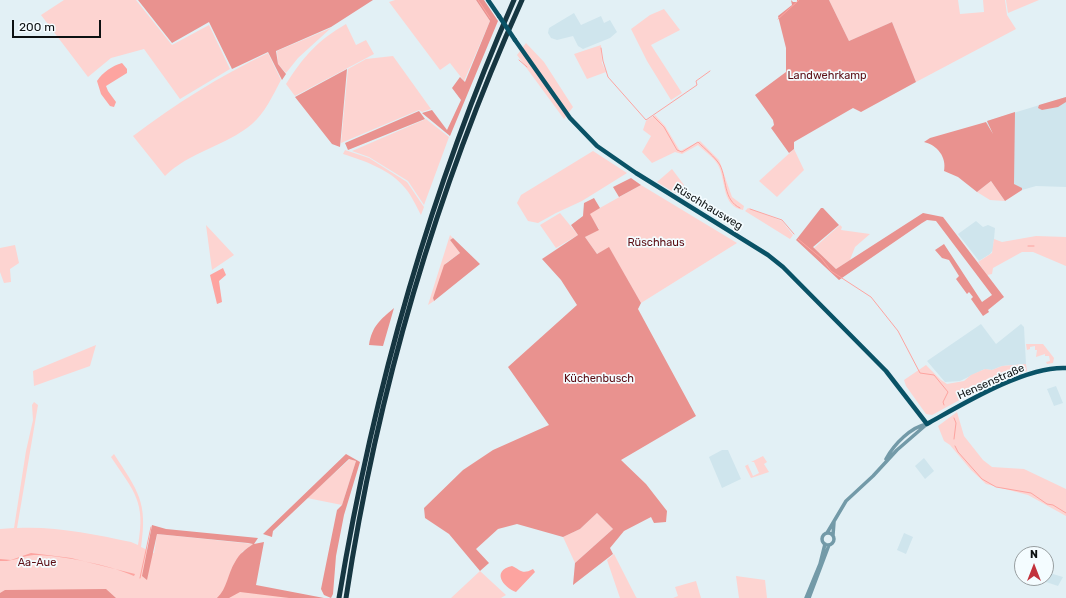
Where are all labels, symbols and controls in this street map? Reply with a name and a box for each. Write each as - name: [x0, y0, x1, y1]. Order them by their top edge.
- scale bar: [14, 12, 103, 38]
- text: 200 m: [19, 20, 55, 34]
- park label: Landwehrkamp: [787, 69, 867, 83]
- street label: Rüschhausweg: [671, 181, 745, 233]
- park label: Rüschhaus: [627, 236, 685, 250]
- street label: Hensenstraße: [956, 361, 1026, 403]
- park label: Küchenbusch: [564, 372, 634, 386]
- north arrow: [1014, 546, 1054, 586]
- text: N: [1030, 548, 1038, 561]
- park label: Aa-Aue: [18, 556, 56, 570]

